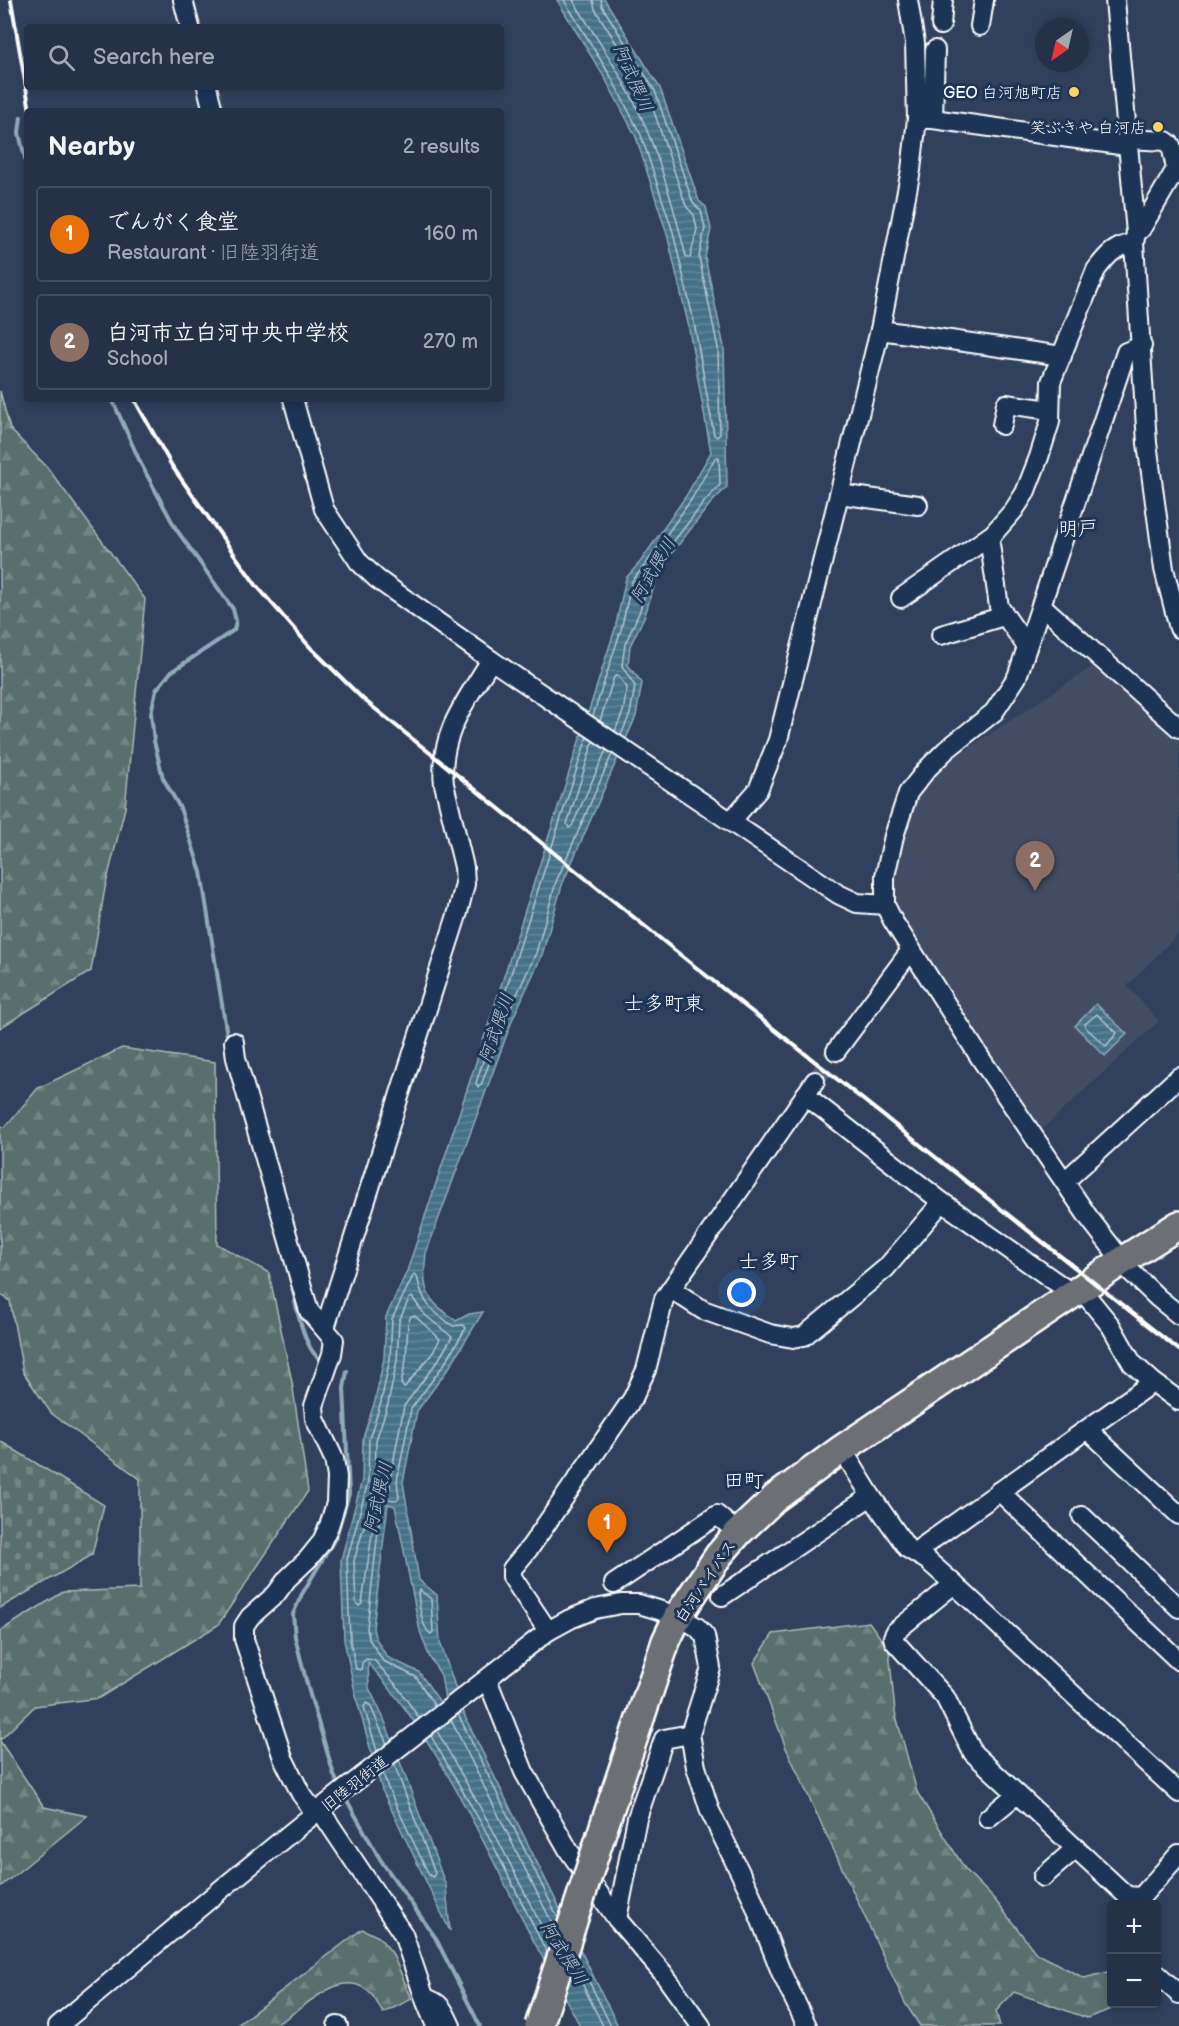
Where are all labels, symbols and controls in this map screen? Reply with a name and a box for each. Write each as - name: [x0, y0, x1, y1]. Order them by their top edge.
- north arrow: [1035, 18, 1089, 72]
- search box: [24, 24, 504, 90]
- icon: search: [45, 41, 78, 74]
- water label: 阿武隈川: [608, 41, 657, 115]
- text: Search here: [93, 44, 215, 71]
- place label: GEO 白河旭町店: [943, 84, 1062, 103]
- marker: GEO 白河旭町店: [1067, 85, 1081, 99]
- place label: 笑ぶきや 白河店: [1030, 119, 1146, 138]
- marker: 笑ぶきや 白河店: [1151, 120, 1165, 134]
- text: Nearby: [48, 132, 135, 163]
- text: 2 results: [403, 135, 480, 159]
- text: でんがく食堂: [107, 209, 239, 236]
- text: 1: [65, 222, 74, 246]
- text: 160 m: [424, 222, 478, 246]
- text: Restaurant · 旧陸羽街道: [107, 241, 320, 265]
- text: 白河市立白河中央中学校: [107, 320, 349, 347]
- text: 2: [64, 330, 75, 354]
- text: 270 m: [423, 330, 478, 354]
- text: School: [107, 347, 168, 371]
- district label: 明戸: [1058, 517, 1098, 541]
- water label: 阿武隈川: [626, 534, 681, 607]
- pin: 2: [1016, 842, 1054, 891]
- water label: 阿武隈川: [475, 991, 518, 1066]
- district label: 士多町東: [624, 992, 704, 1016]
- district label: 士多町: [739, 1250, 799, 1274]
- your location: [727, 1278, 756, 1307]
- water label: 阿武隈川: [360, 1460, 397, 1535]
- district label: 田町: [724, 1469, 764, 1493]
- pin: 1: [588, 1504, 626, 1553]
- street label: 白河バイパス: [672, 1537, 741, 1627]
- street label: 旧陸羽街道: [318, 1752, 392, 1816]
- map controls: [1107, 1900, 1161, 2008]
- button: +: [1107, 1900, 1161, 1954]
- water label: 阿武隈川: [536, 1917, 592, 1989]
- button: −: [1107, 1954, 1161, 2008]

